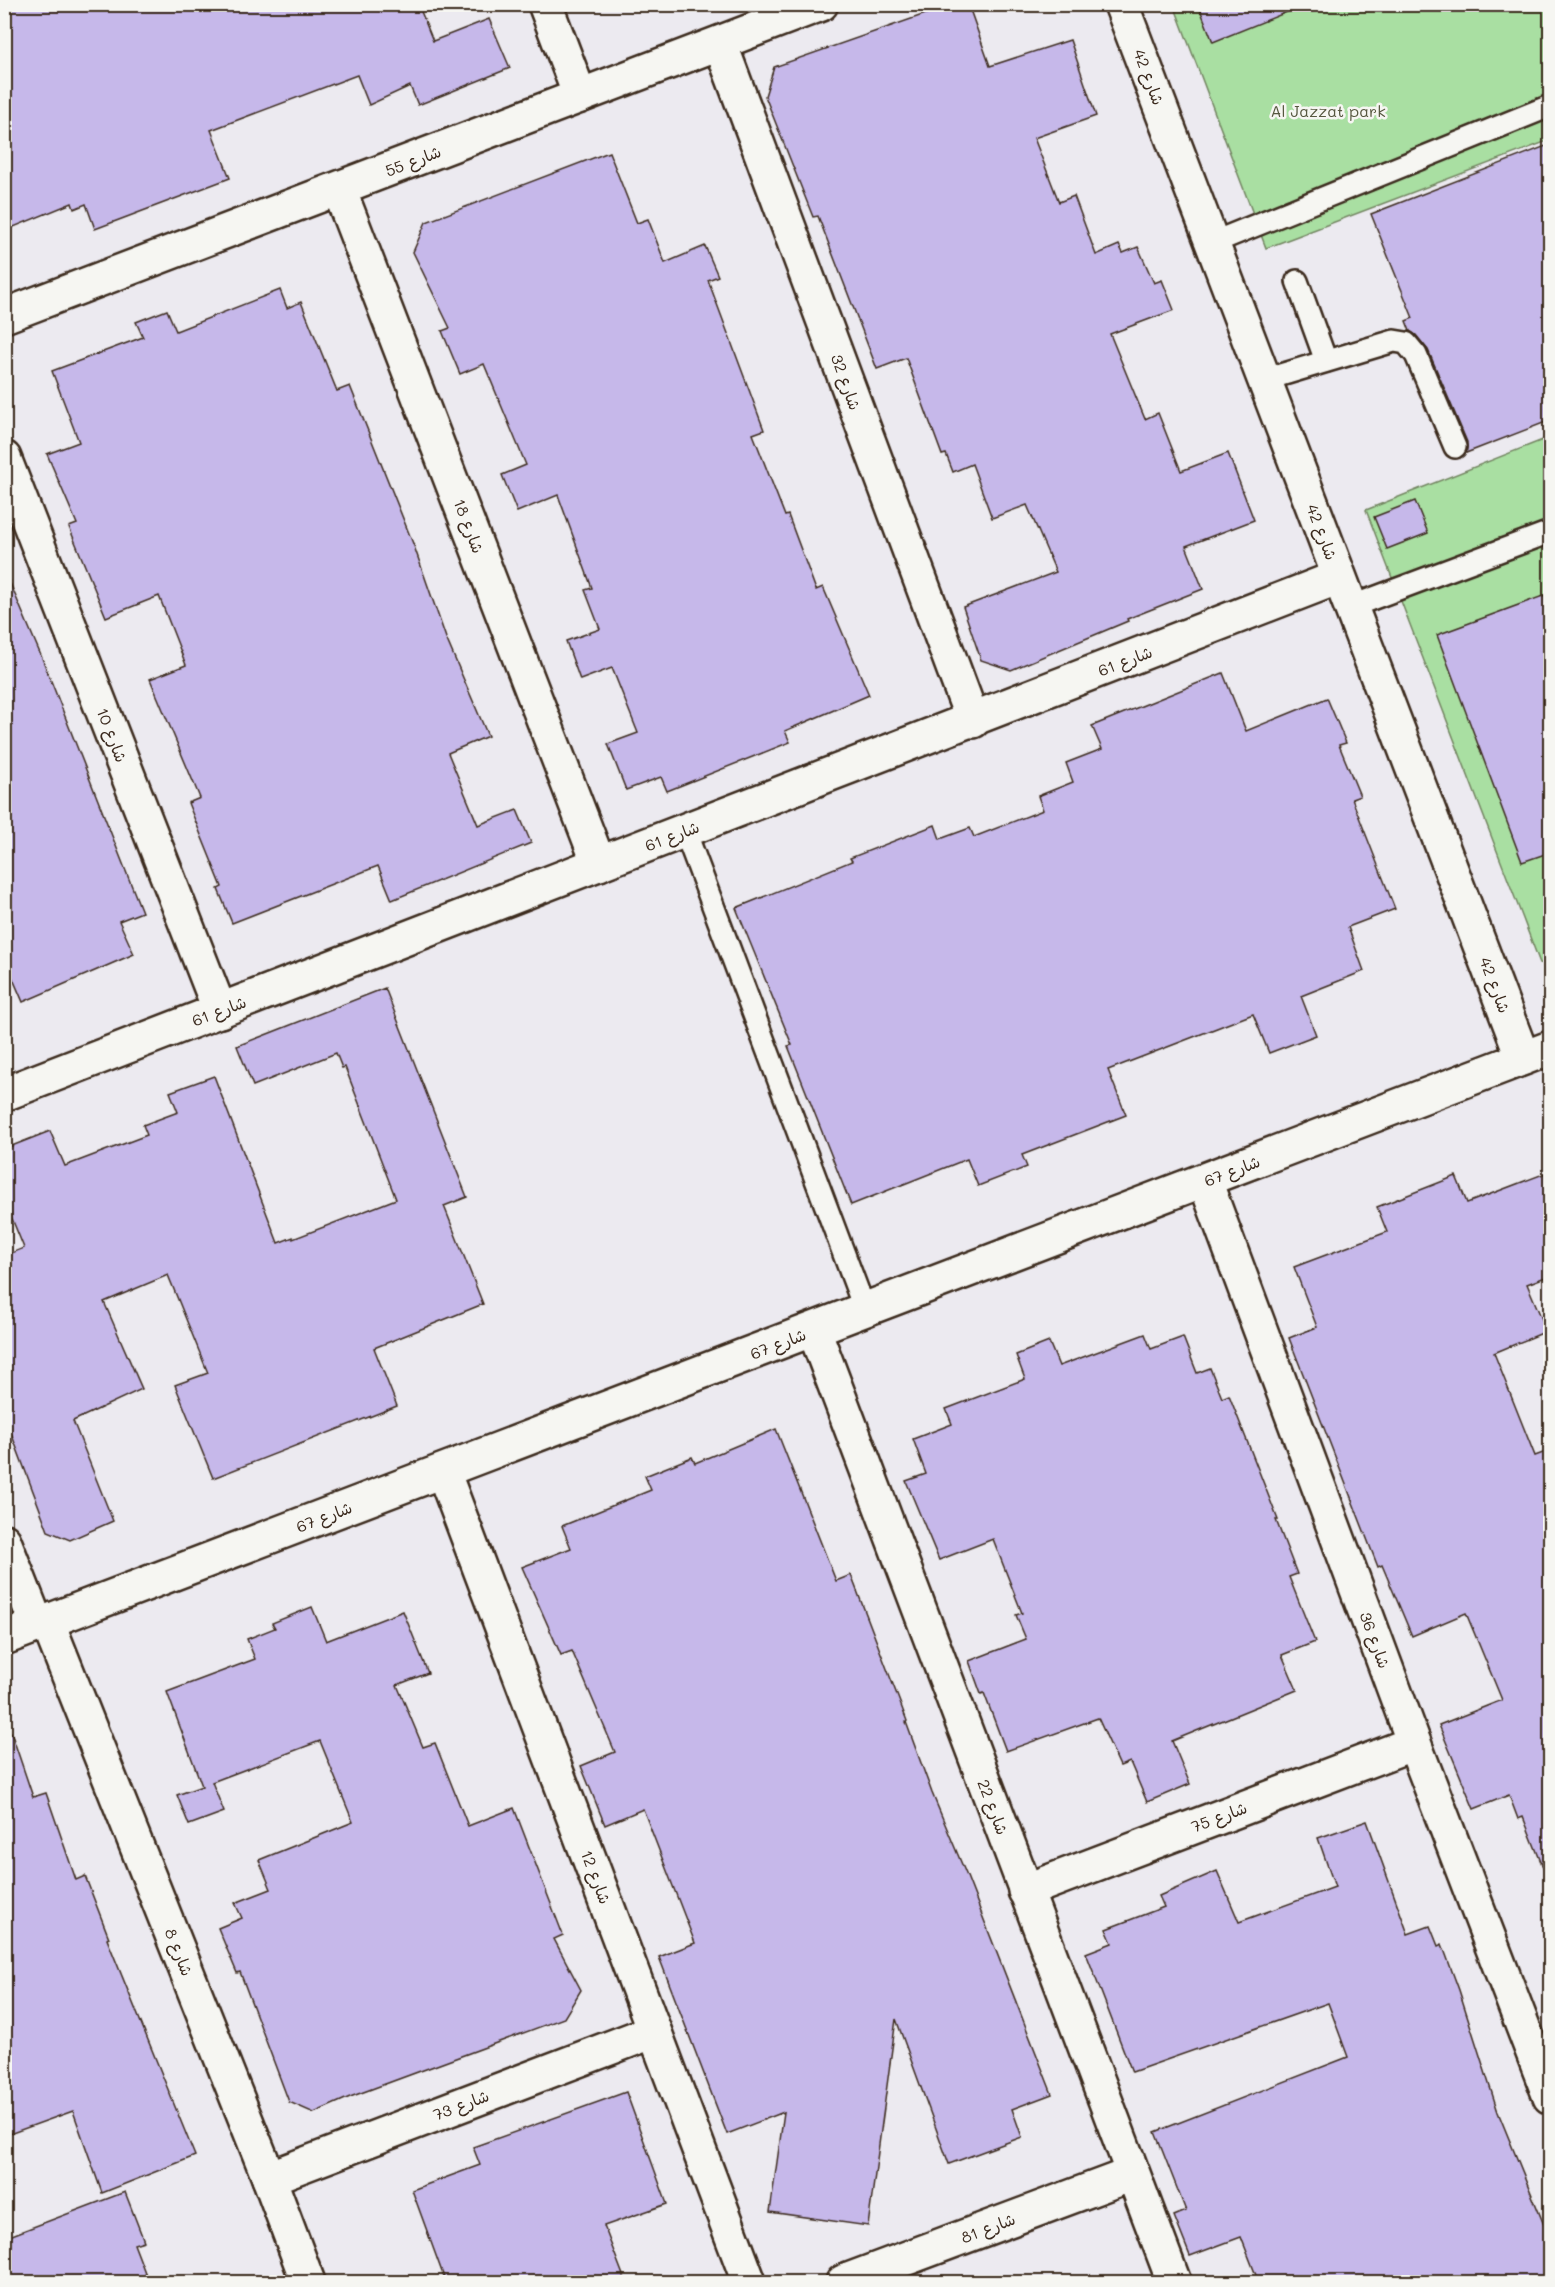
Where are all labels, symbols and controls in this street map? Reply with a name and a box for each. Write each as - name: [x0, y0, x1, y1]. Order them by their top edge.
- street label: شارع 42: [1127, 46, 1170, 108]
- park label: Al Jazzat park: [1270, 100, 1386, 121]
- street label: شارع 55: [382, 140, 445, 183]
- street label: شارع 32: [825, 351, 866, 413]
- street label: شارع 18: [448, 496, 489, 557]
- street label: شارع 42: [1300, 501, 1343, 563]
- street label: شارع 61: [1095, 641, 1156, 682]
- street label: شارع 10: [91, 705, 132, 766]
- street label: شارع 61: [642, 816, 703, 857]
- street label: شارع 42: [1473, 954, 1516, 1016]
- street label: شارع 61: [189, 991, 250, 1032]
- street label: شارع 67: [1201, 1150, 1264, 1193]
- street label: شارع 67: [747, 1323, 810, 1366]
- street label: شارع 67: [293, 1496, 356, 1539]
- street label: شارع 36: [1354, 1609, 1395, 1672]
- street label: شارع 22: [971, 1776, 1014, 1838]
- street label: شارع 75: [1188, 1796, 1250, 1839]
- street label: شارع 12: [575, 1847, 616, 1907]
- street label: شارع 8: [159, 1925, 198, 1979]
- street label: شارع 73: [430, 2084, 492, 2127]
- street label: شارع 81: [958, 2208, 1019, 2249]

